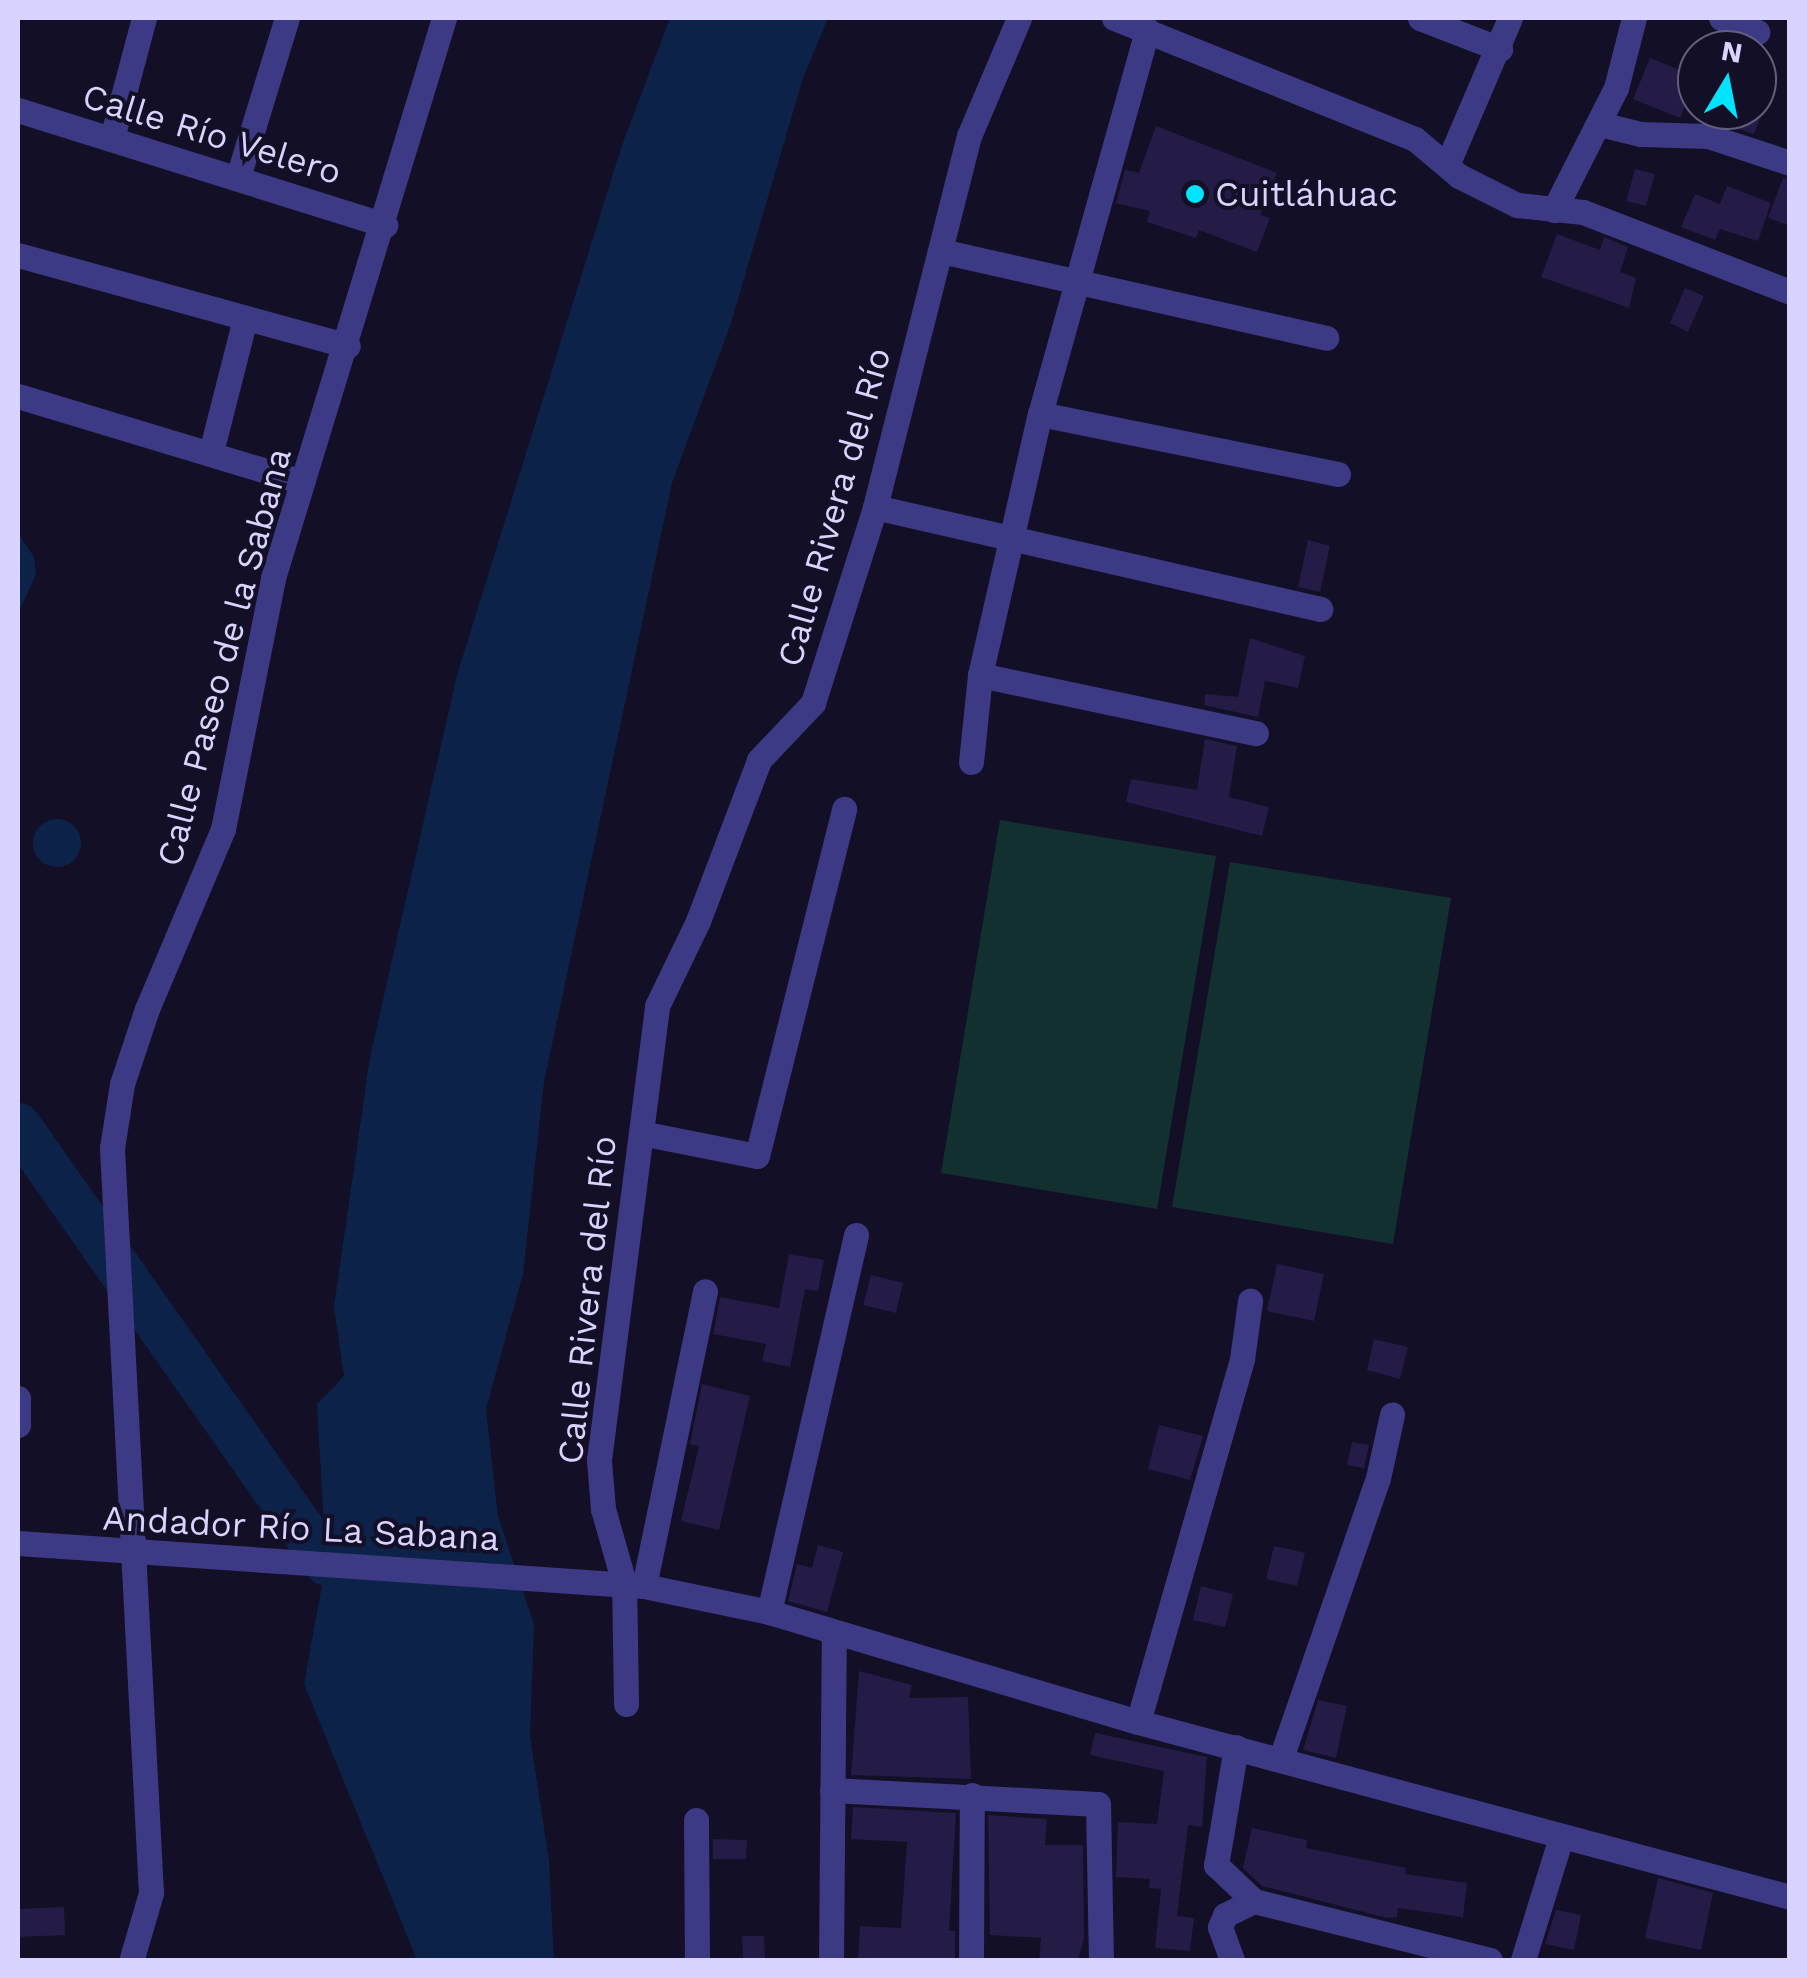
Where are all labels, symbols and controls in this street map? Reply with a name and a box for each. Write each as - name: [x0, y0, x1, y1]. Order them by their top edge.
- north arrow: [1677, 30, 1777, 130]
- text: N: [1719, 34, 1745, 70]
- street label: Calle Río Velero: [77, 75, 347, 193]
- place label: Cuitláhuac: [1215, 173, 1398, 215]
- marker: Cuitláhuac: [1184, 183, 1206, 205]
- street label: Calle Rivera del Río: [768, 342, 900, 672]
- street label: Calle Paseo de la Sabana: [148, 443, 300, 871]
- street label: Calle Rivera del Río: [549, 1133, 625, 1467]
- street label: Andador Río La Sabana: [101, 1497, 501, 1559]

